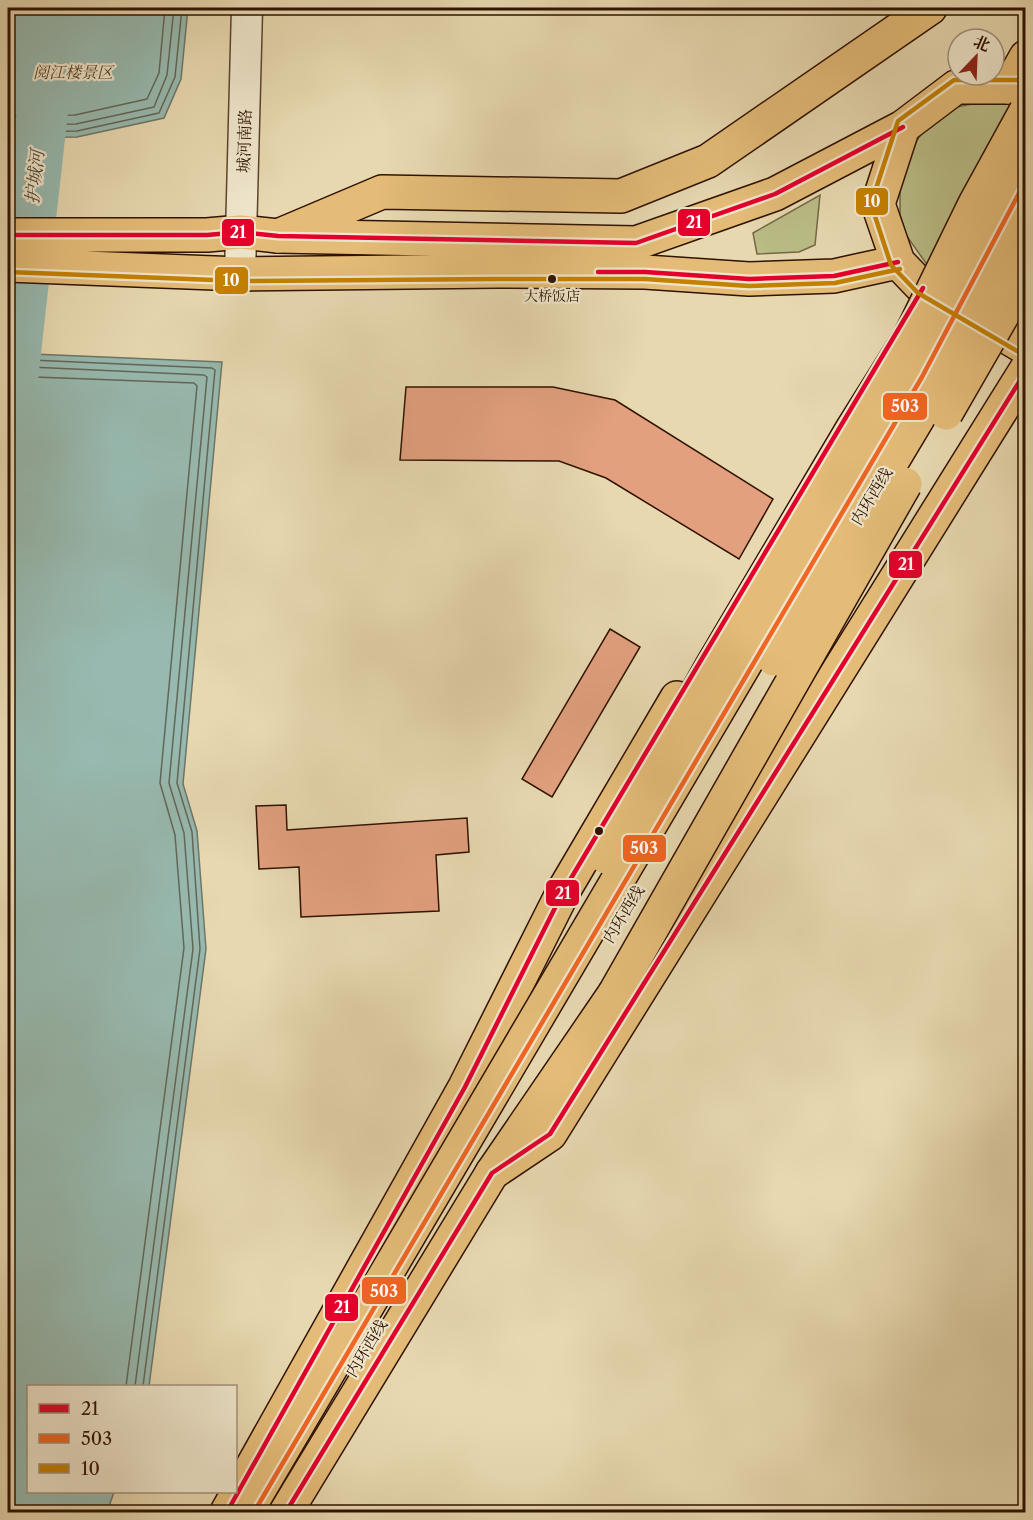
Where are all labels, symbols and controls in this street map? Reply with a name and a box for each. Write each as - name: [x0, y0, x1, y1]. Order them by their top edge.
- north arrow: [946, 27, 1006, 87]
- text: 北: [971, 31, 993, 56]
- park label: 阅江楼景区: [33, 62, 115, 82]
- street label: 城河南路: [233, 109, 255, 173]
- water label: 护城河: [21, 146, 49, 205]
- line badge: 10: [855, 187, 889, 216]
- text: 10: [863, 191, 881, 211]
- line badge: 21: [677, 208, 711, 237]
- text: 21: [686, 212, 703, 232]
- line badge: 21: [221, 218, 255, 247]
- text: 21: [230, 222, 247, 242]
- line badge: 10: [214, 266, 249, 295]
- text: 10: [222, 270, 240, 290]
- marker: 大桥饭店: [546, 273, 558, 285]
- place label: 大桥饭店: [524, 287, 580, 305]
- line badge: 503: [882, 392, 928, 421]
- text: 503: [891, 396, 919, 416]
- street label: 内环西线: [846, 463, 896, 529]
- line badge: 21: [888, 550, 923, 579]
- text: 21: [898, 554, 915, 574]
- unlabelled marker: [593, 825, 605, 837]
- line badge: 503: [622, 834, 667, 863]
- text: 503: [630, 838, 658, 858]
- line badge: 21: [545, 879, 580, 907]
- street label: 内环西线: [598, 881, 648, 947]
- text: 21: [555, 883, 572, 903]
- line badge: 503: [361, 1276, 407, 1305]
- text: 503: [370, 1281, 398, 1301]
- line badge: 21: [324, 1293, 359, 1322]
- text: 21: [334, 1297, 351, 1317]
- street label: 内环西线: [341, 1315, 391, 1381]
- legend: [27, 1385, 237, 1493]
- text: 21: [81, 1398, 99, 1420]
- text: 503: [81, 1428, 112, 1450]
- text: 10: [81, 1458, 100, 1480]

